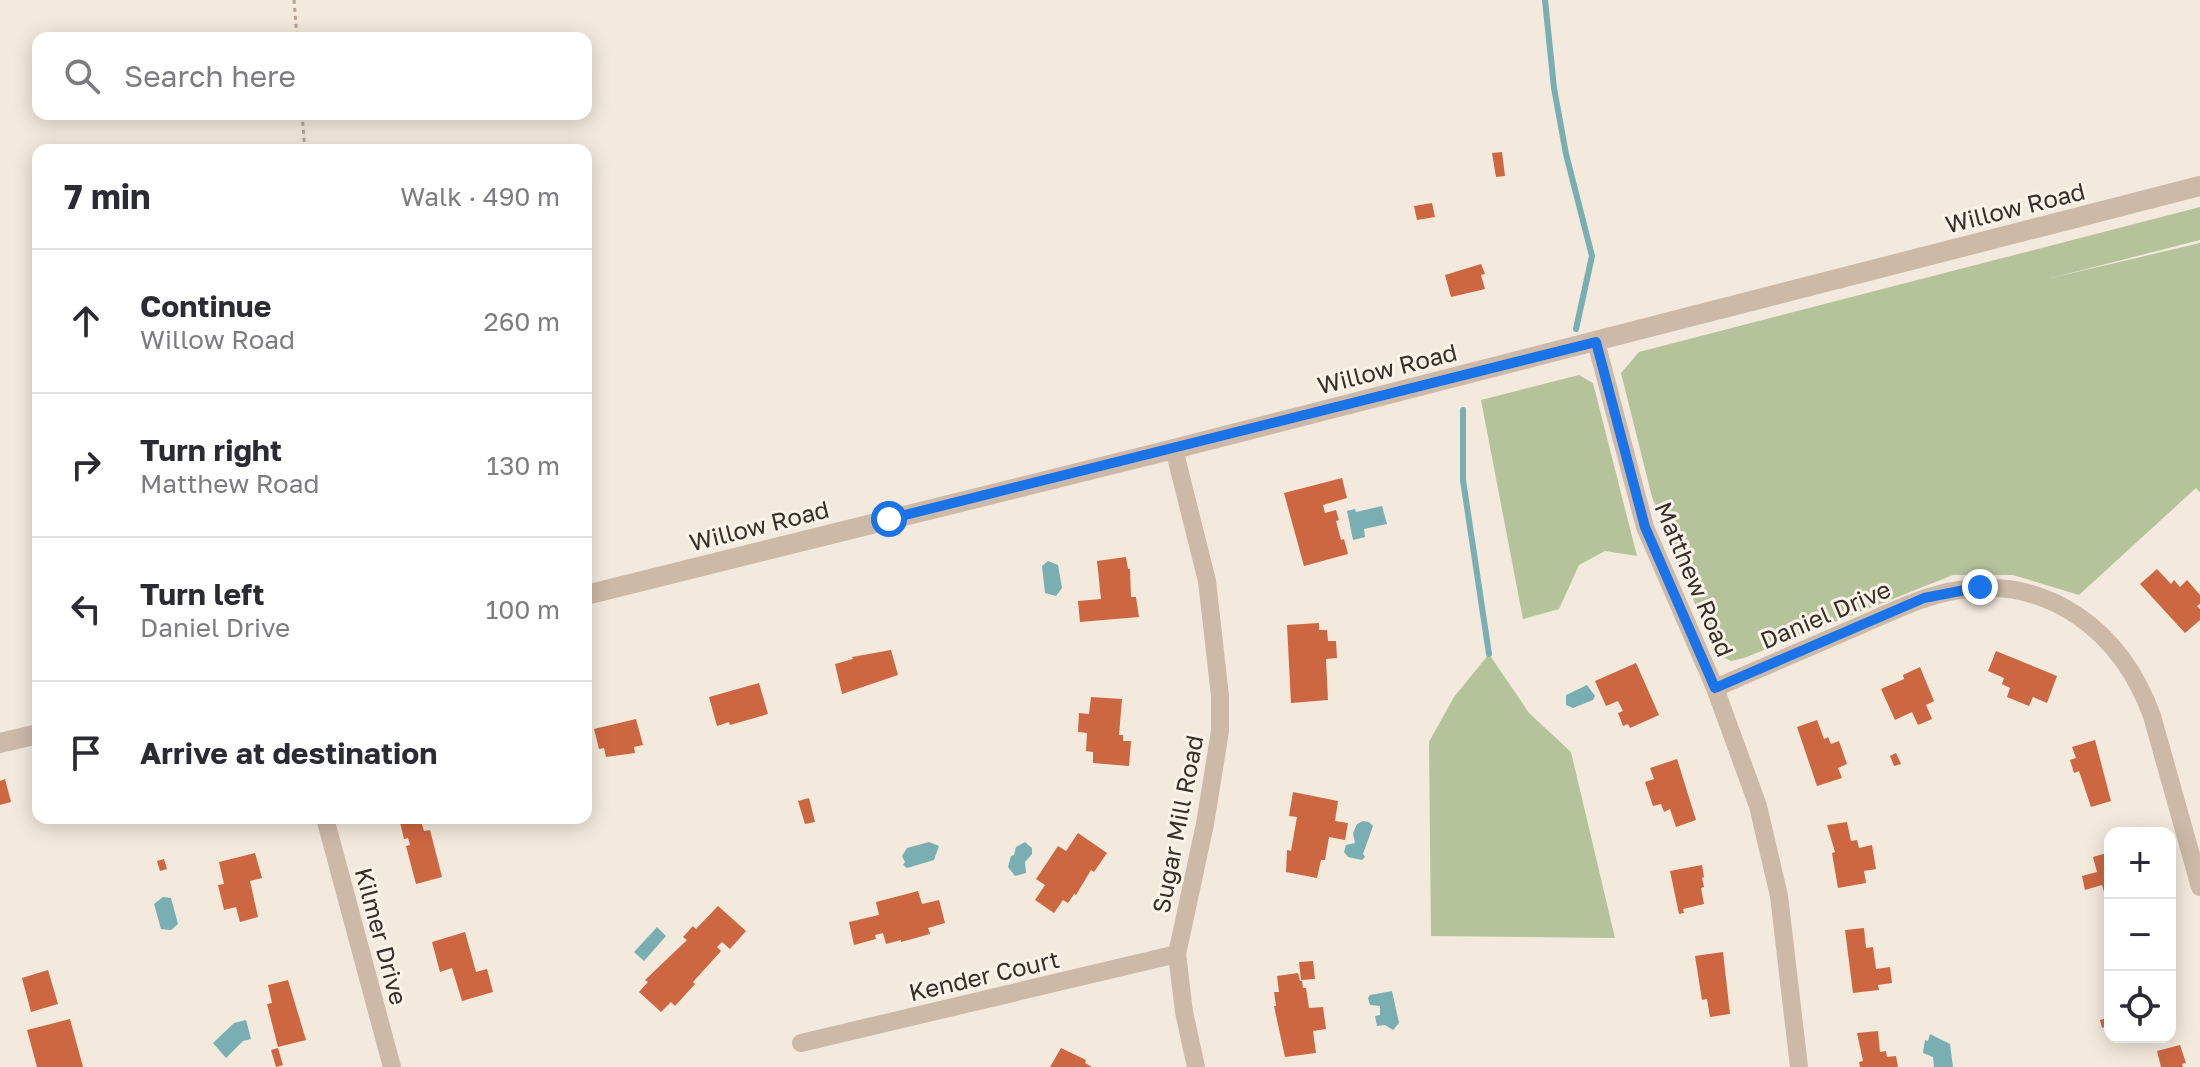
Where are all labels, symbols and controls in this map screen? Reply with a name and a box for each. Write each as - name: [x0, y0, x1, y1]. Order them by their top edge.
- search box: [32, 32, 592, 120]
- icon: search: [60, 54, 104, 98]
- text: Search here: [124, 58, 296, 94]
- text: 7 min: [64, 176, 151, 216]
- street label: Willow Road: [1942, 176, 2088, 238]
- text: Walk · 490 m: [400, 181, 560, 212]
- text: Continue: [140, 288, 271, 324]
- icon: ahead: [64, 299, 108, 343]
- text: 260 m: [484, 306, 560, 337]
- text: Willow Road: [140, 324, 295, 355]
- street label: Willow Road: [1314, 337, 1460, 399]
- text: Turn right: [140, 432, 282, 468]
- icon: right: [64, 443, 108, 487]
- text: 130 m: [487, 450, 560, 481]
- text: Matthew Road: [140, 468, 319, 499]
- street label: Willow Road: [686, 494, 832, 556]
- street label: Matthew Road: [1649, 497, 1741, 661]
- route start: [871, 501, 907, 537]
- route end: [1962, 569, 1998, 605]
- street label: Daniel Drive: [1756, 574, 1894, 654]
- text: Turn left: [140, 576, 265, 612]
- icon: left: [64, 587, 108, 631]
- text: 100 m: [486, 594, 560, 625]
- text: Daniel Drive: [140, 612, 290, 643]
- icon: arrive: [64, 731, 108, 775]
- street label: Sugar Mill Road: [1146, 732, 1208, 916]
- text: Arrive at destination: [140, 735, 437, 771]
- map controls: [2104, 827, 2176, 1043]
- button: +: [2104, 827, 2176, 899]
- street label: Kilmer Drive: [350, 864, 414, 1008]
- button: −: [2104, 899, 2176, 971]
- street label: Kender Court: [906, 944, 1062, 1006]
- button: locate: [2104, 971, 2176, 1043]

